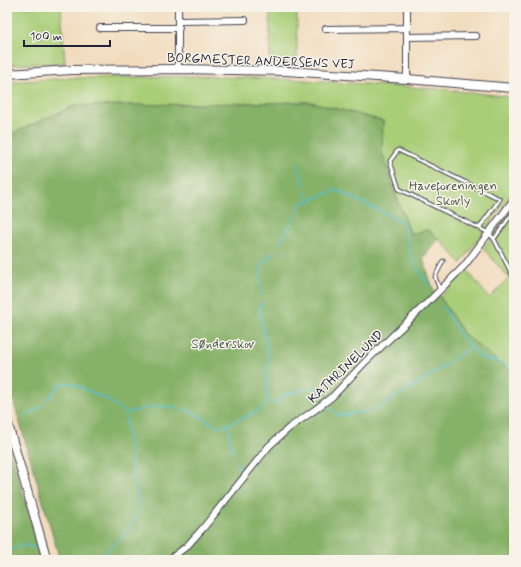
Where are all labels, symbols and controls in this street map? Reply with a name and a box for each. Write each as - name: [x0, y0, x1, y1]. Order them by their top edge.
- scale bar: [24, 22, 110, 48]
- text: 100 m: [30, 29, 62, 45]
- street label: BORGMESTER ANDERSENS VEJ: [167, 50, 355, 73]
- park label: Haveforeningen Skovly: [409, 178, 497, 210]
- street label: KATHRINELUND: [305, 327, 387, 407]
- park label: Sønderskov: [192, 336, 254, 353]

